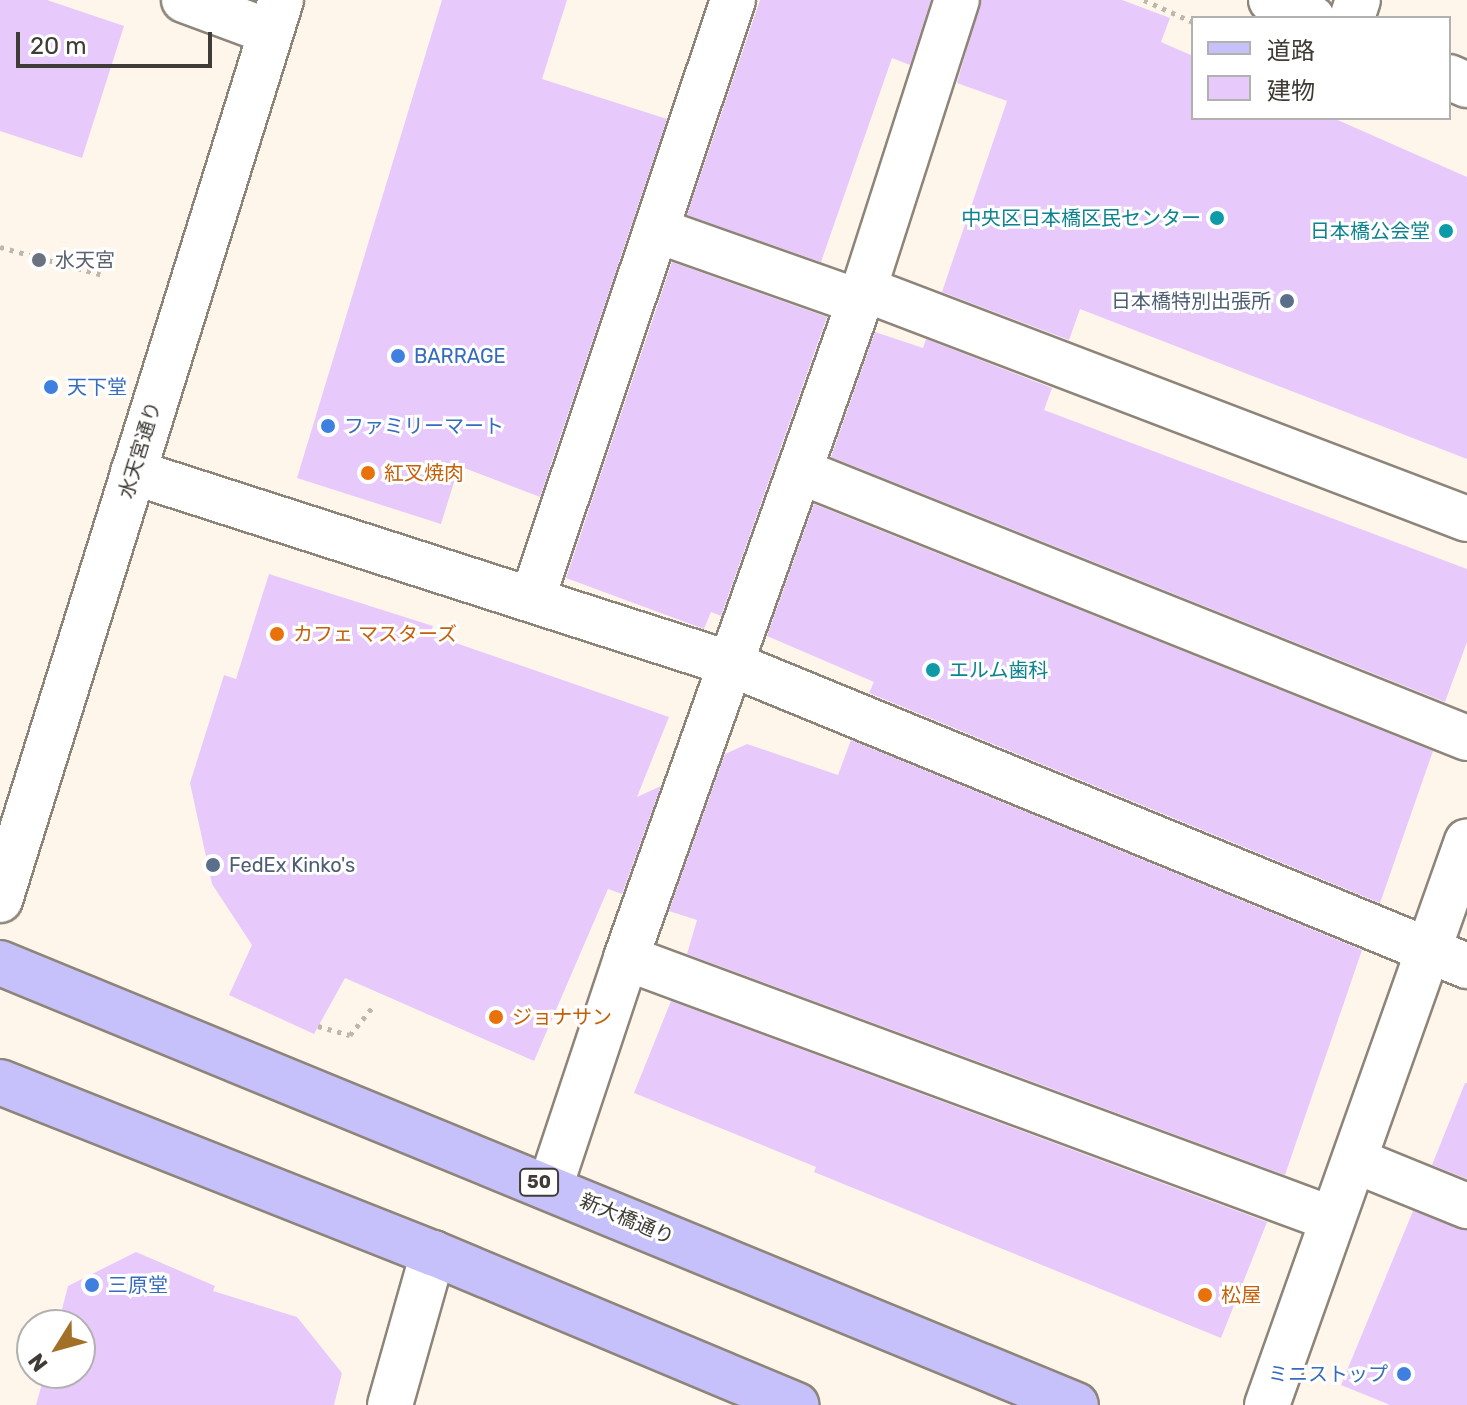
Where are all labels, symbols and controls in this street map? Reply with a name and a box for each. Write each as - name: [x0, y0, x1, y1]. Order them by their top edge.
- scale bar: [20, 16, 216, 66]
- legend: [1191, 16, 1451, 120]
- text: 20 m: [30, 32, 87, 60]
- text: 道路: [1267, 37, 1315, 65]
- text: 建物: [1267, 77, 1315, 105]
- place label: 中央区日本橋区民センター: [961, 206, 1201, 230]
- marker: 中央区日本橋区民センター: [1208, 209, 1226, 227]
- place label: 日本橋公会堂: [1310, 219, 1430, 243]
- marker: 日本橋公会堂: [1437, 222, 1455, 240]
- place label: 水天宮: [55, 248, 115, 272]
- marker: 水天宮: [30, 251, 48, 269]
- place label: 日本橋特別出張所: [1111, 289, 1271, 313]
- marker: 日本橋特別出張所: [1278, 292, 1296, 310]
- place label: BARRAGE: [414, 344, 506, 368]
- marker: BARRAGE: [389, 347, 407, 365]
- place label: 天下堂: [67, 375, 127, 399]
- marker: 天下堂: [42, 378, 60, 396]
- street label: 水天宮通り: [114, 399, 166, 501]
- place label: ファミリーマート: [344, 414, 504, 438]
- marker: ファミリーマート: [319, 417, 337, 435]
- place label: 紅叉焼肉: [384, 461, 464, 485]
- marker: 紅叉焼肉: [359, 464, 377, 482]
- place label: カフェ マスターズ: [293, 622, 458, 646]
- marker: カフェ マスターズ: [268, 625, 286, 643]
- place label: エルム歯科: [949, 658, 1049, 682]
- marker: エルム歯科: [924, 661, 942, 679]
- place label: FedEx Kinko's: [229, 853, 355, 877]
- marker: FedEx Kinko's: [204, 856, 222, 874]
- place label: ジョナサン: [512, 1005, 612, 1029]
- marker: ジョナサン: [487, 1008, 505, 1026]
- road number: 50: [519, 1168, 559, 1196]
- street label: 新大橋通り: [576, 1188, 678, 1250]
- place label: 三原堂: [108, 1273, 168, 1297]
- marker: 三原堂: [83, 1276, 101, 1294]
- place label: 松屋: [1221, 1283, 1261, 1307]
- marker: 松屋: [1196, 1286, 1214, 1304]
- north arrow: [16, 1309, 96, 1389]
- text: N: [22, 1348, 54, 1377]
- place label: ミニストップ: [1268, 1362, 1388, 1386]
- marker: ミニストップ: [1395, 1365, 1413, 1383]

